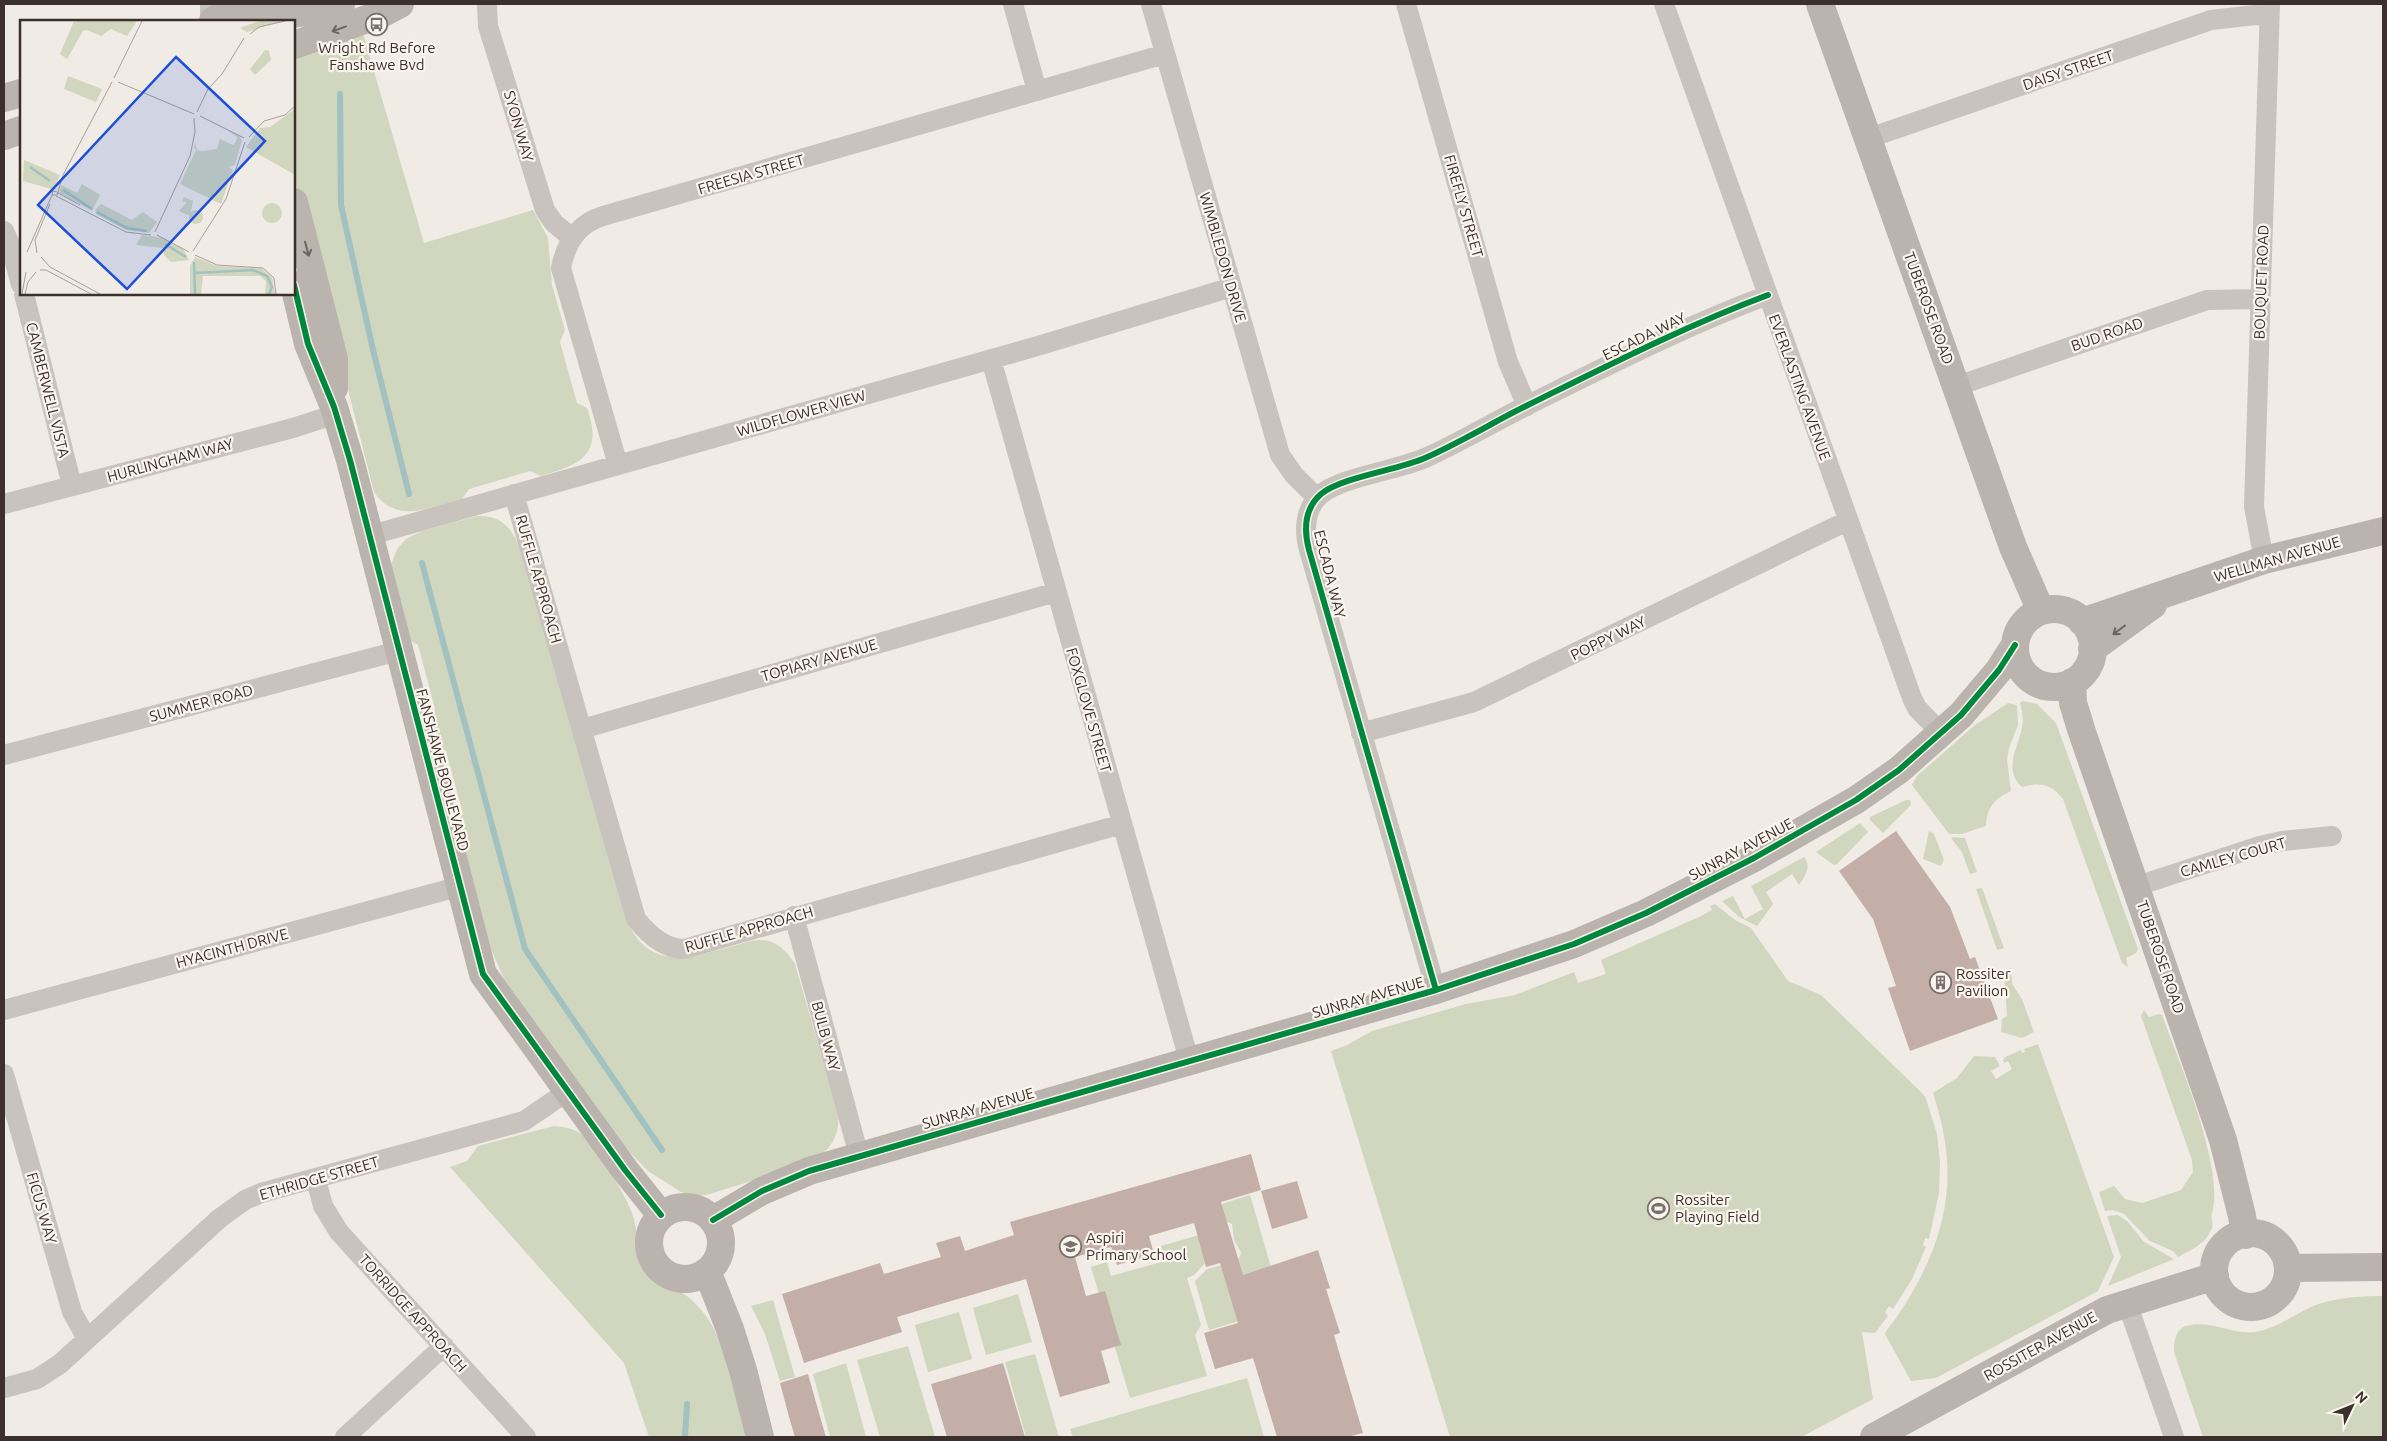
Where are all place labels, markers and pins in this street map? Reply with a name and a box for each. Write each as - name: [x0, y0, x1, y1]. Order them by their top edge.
- bus stop icon: Wright Rd Before Fanshawe Bvd: [365, 12, 389, 36]
- place label: Wright Rd Before Fanshawe Bvd: [318, 39, 436, 73]
- place label: Rossiter Pavilion: [1956, 965, 2011, 999]
- building icon: Rossiter Pavilion: [1928, 970, 1952, 994]
- place label: Rossiter Playing Field: [1675, 1191, 1760, 1225]
- sports icon: Rossiter Playing Field: [1647, 1196, 1671, 1220]
- place label: Aspiri Primary School: [1086, 1229, 1187, 1263]
- school or university icon: Aspiri Primary School: [1058, 1234, 1082, 1258]

